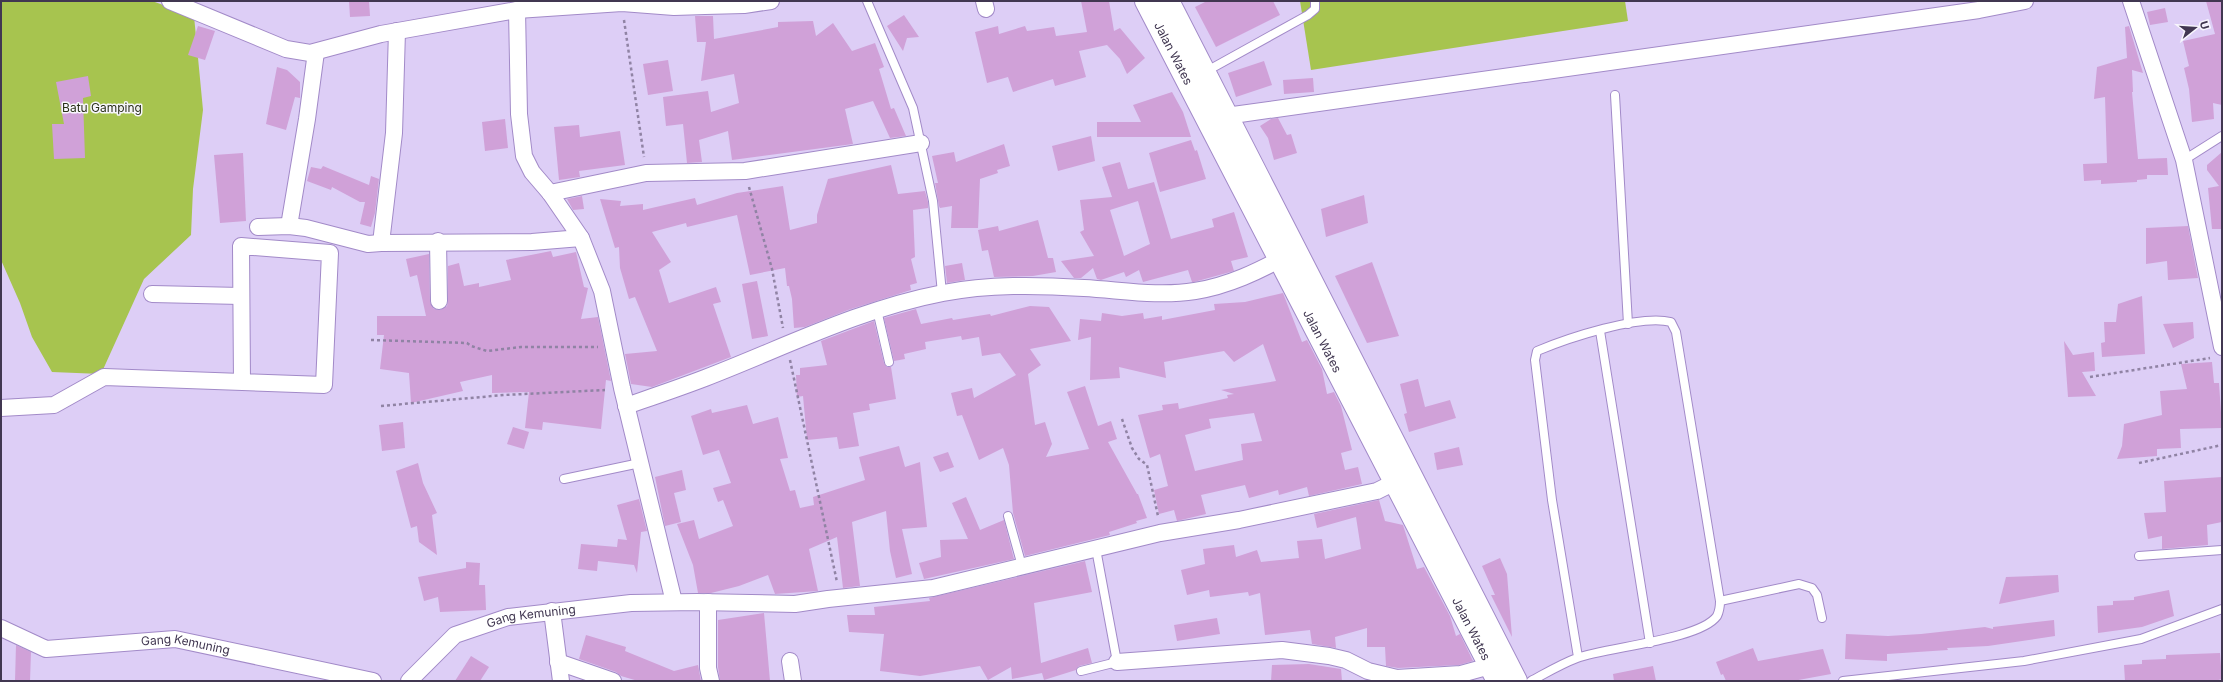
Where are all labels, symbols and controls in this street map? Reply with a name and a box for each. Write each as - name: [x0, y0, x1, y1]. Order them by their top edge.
- north arrow: [2175, 8, 2215, 48]
- street label: Jalan Wates: [1151, 19, 1196, 87]
- text: U: [2197, 19, 2212, 31]
- park label: Batu Gamping: [62, 100, 142, 115]
- street label: Jalan Wates: [1300, 307, 1345, 375]
- street label: Jalan Wates: [1449, 595, 1494, 663]
- street label: Gang Kemuning: [484, 601, 576, 631]
- street label: Gang Kemuning: [140, 631, 231, 657]

